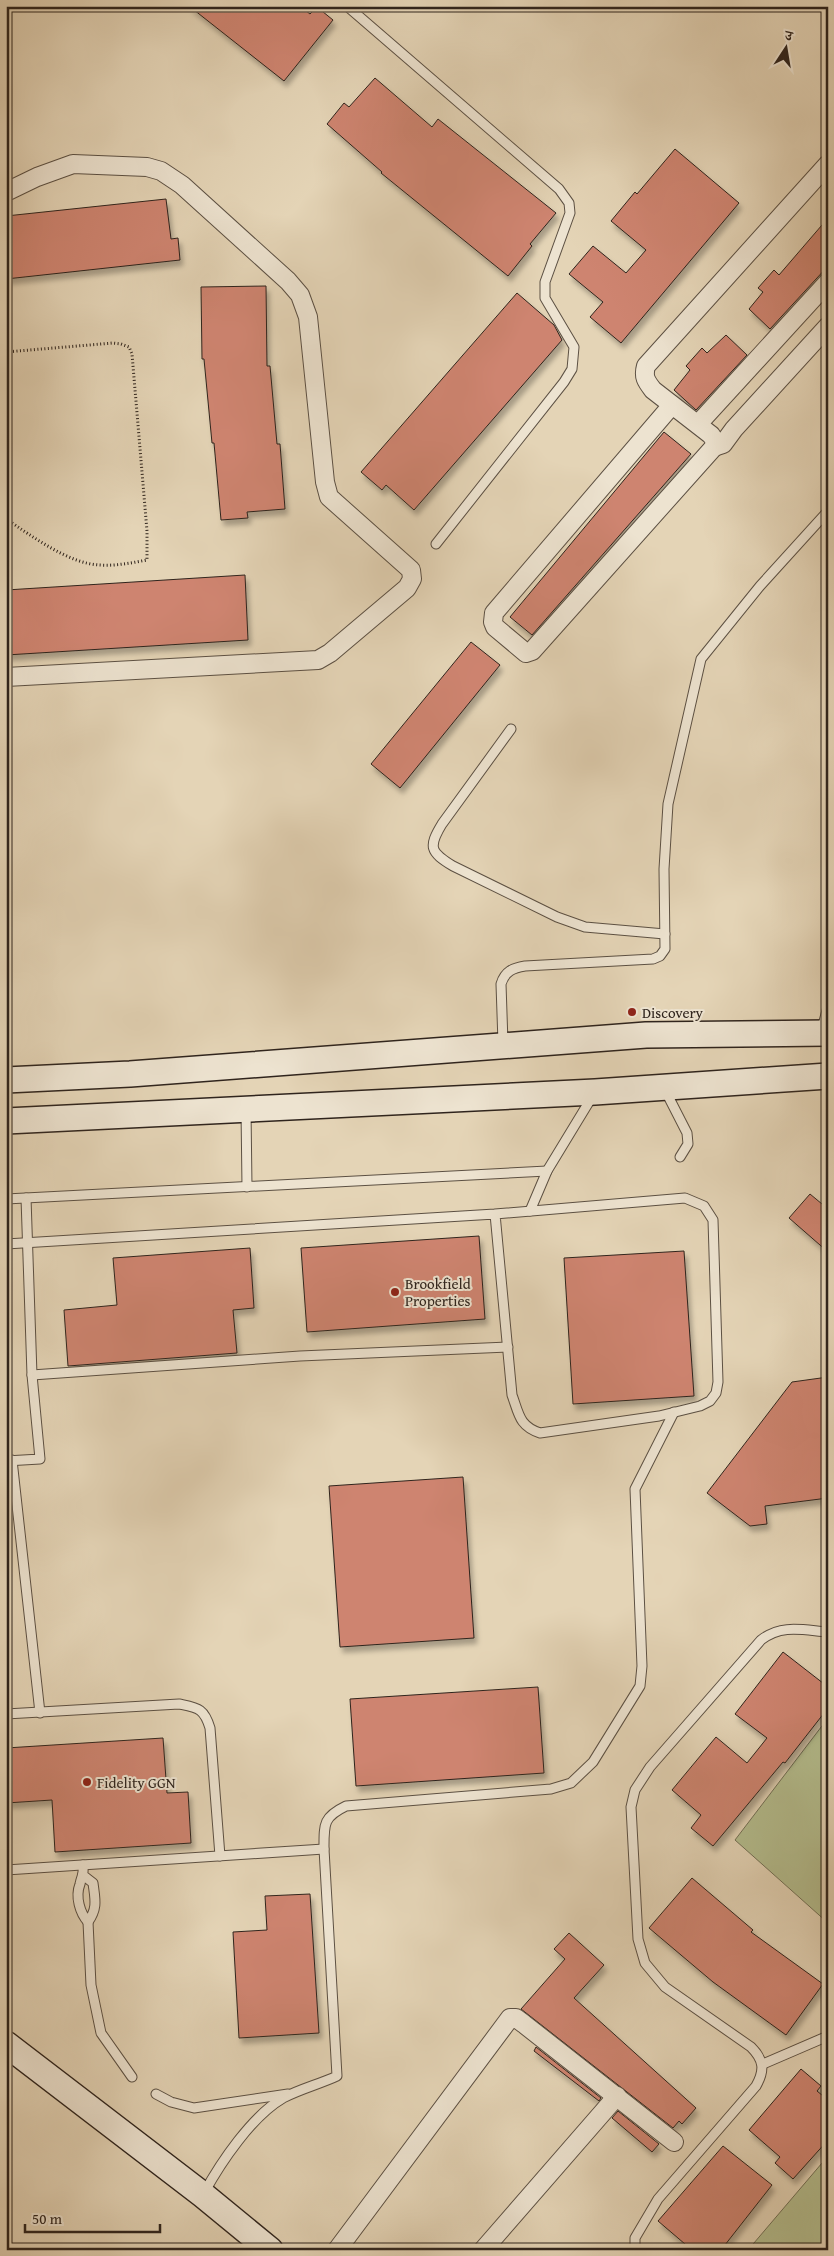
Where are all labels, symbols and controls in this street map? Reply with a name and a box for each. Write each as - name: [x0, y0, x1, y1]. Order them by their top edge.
- north arrow: [762, 22, 812, 72]
- text: उ: [782, 25, 795, 46]
- place label: Discovery: [642, 1002, 704, 1023]
- marker: Discovery: [626, 1006, 638, 1018]
- place label: Brookfield Properties: [405, 1273, 471, 1311]
- marker: Brookfield Properties: [389, 1286, 401, 1298]
- place label: Fidelity GGN: [97, 1772, 176, 1793]
- marker: Fidelity GGN: [81, 1776, 93, 1788]
- scale bar: [25, 2201, 160, 2233]
- text: 50 m: [32, 2208, 63, 2229]

